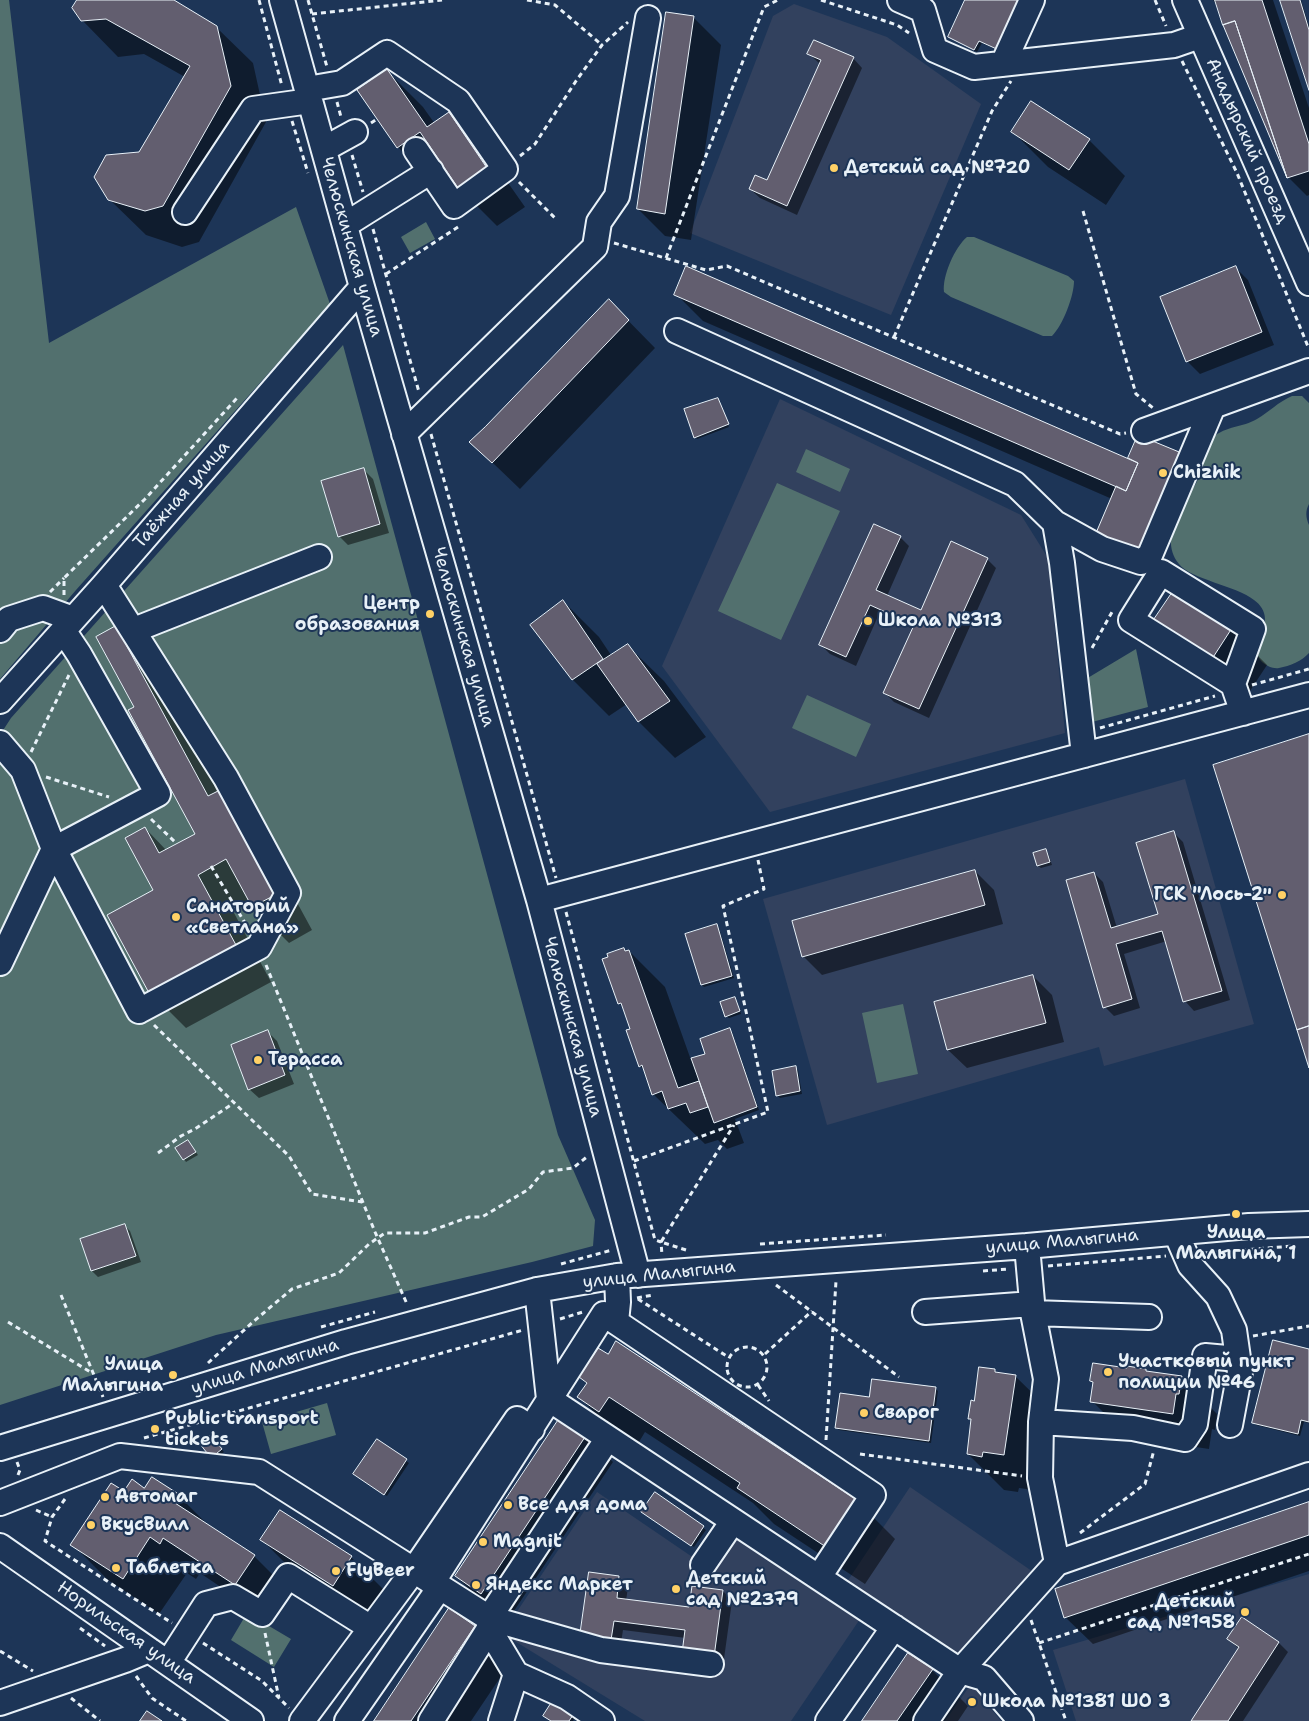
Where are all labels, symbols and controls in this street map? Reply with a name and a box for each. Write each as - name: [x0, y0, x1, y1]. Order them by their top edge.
- street label: Анадырский проезд: [1201, 55, 1293, 227]
- street label: Челюскинская улица: [315, 155, 387, 339]
- place label: Детский сад №720: [844, 157, 1030, 179]
- marker: Детский сад №720: [828, 162, 840, 174]
- street label: Таёжная улица: [129, 437, 235, 553]
- place label: Chizhik: [1173, 462, 1241, 484]
- marker: Chizhik: [1157, 467, 1169, 479]
- street label: Челюскинская улица: [427, 545, 499, 729]
- place label: Центр образования: [295, 593, 420, 636]
- marker: Центр образования: [424, 608, 436, 620]
- place label: Школа №313: [878, 610, 1002, 632]
- marker: Школа №313: [862, 615, 874, 627]
- place label: ГСК "Лось-2": [1154, 884, 1272, 906]
- marker: ГСК "Лось-2": [1276, 889, 1288, 901]
- place label: Санаторий «Светлана»: [186, 896, 299, 939]
- marker: Санаторий «Светлана»: [170, 911, 182, 923]
- street label: Челюскинская улица: [538, 934, 606, 1120]
- place label: Терасса: [268, 1049, 342, 1071]
- marker: Терасса: [252, 1054, 264, 1066]
- marker: Улица Малыгина, 1: [1230, 1208, 1242, 1220]
- place label: Улица Малыгина, 1: [1176, 1222, 1296, 1264]
- street label: улица Малыгина: [985, 1225, 1139, 1259]
- street label: улица Малыгина: [582, 1256, 736, 1294]
- street label: улица Малыгина: [188, 1334, 342, 1400]
- place label: Участковый пункт полиции №46: [1118, 1351, 1294, 1394]
- place label: Улица Малыгина: [62, 1354, 163, 1396]
- marker: Участковый пункт полиции №46: [1102, 1366, 1114, 1378]
- marker: Улица Малыгина: [167, 1369, 179, 1381]
- place label: Сварог: [874, 1402, 939, 1424]
- marker: Сварог: [858, 1407, 870, 1419]
- place label: Public transport tickets: [165, 1408, 318, 1450]
- marker: Public transport tickets: [149, 1423, 161, 1435]
- place label: Автомаг: [115, 1486, 198, 1508]
- marker: Автомаг: [99, 1491, 111, 1503]
- place label: Все для дома: [518, 1494, 647, 1516]
- marker: Все для дома: [502, 1499, 514, 1511]
- place label: ВкусВилл: [101, 1514, 189, 1536]
- marker: ВкусВилл: [85, 1519, 97, 1531]
- place label: Magnit: [493, 1531, 562, 1553]
- marker: Magnit: [477, 1536, 489, 1548]
- place label: Таблетка: [126, 1557, 214, 1579]
- place label: FlyBeer: [346, 1560, 415, 1582]
- marker: Таблетка: [110, 1562, 122, 1574]
- marker: FlyBeer: [330, 1565, 342, 1577]
- place label: Детский сад №2379: [686, 1568, 799, 1610]
- place label: Яндекс Маркет: [486, 1574, 633, 1596]
- street label: Норильская улица: [52, 1577, 200, 1689]
- marker: Яндекс Маркет: [470, 1579, 482, 1591]
- marker: Детский сад №2379: [670, 1583, 682, 1595]
- place label: Детский сад №1958: [1127, 1591, 1235, 1634]
- marker: Детский сад №1958: [1239, 1606, 1251, 1618]
- place label: Школа №1381 ШО 3: [982, 1691, 1171, 1713]
- marker: Школа №1381 ШО 3: [966, 1696, 978, 1708]

